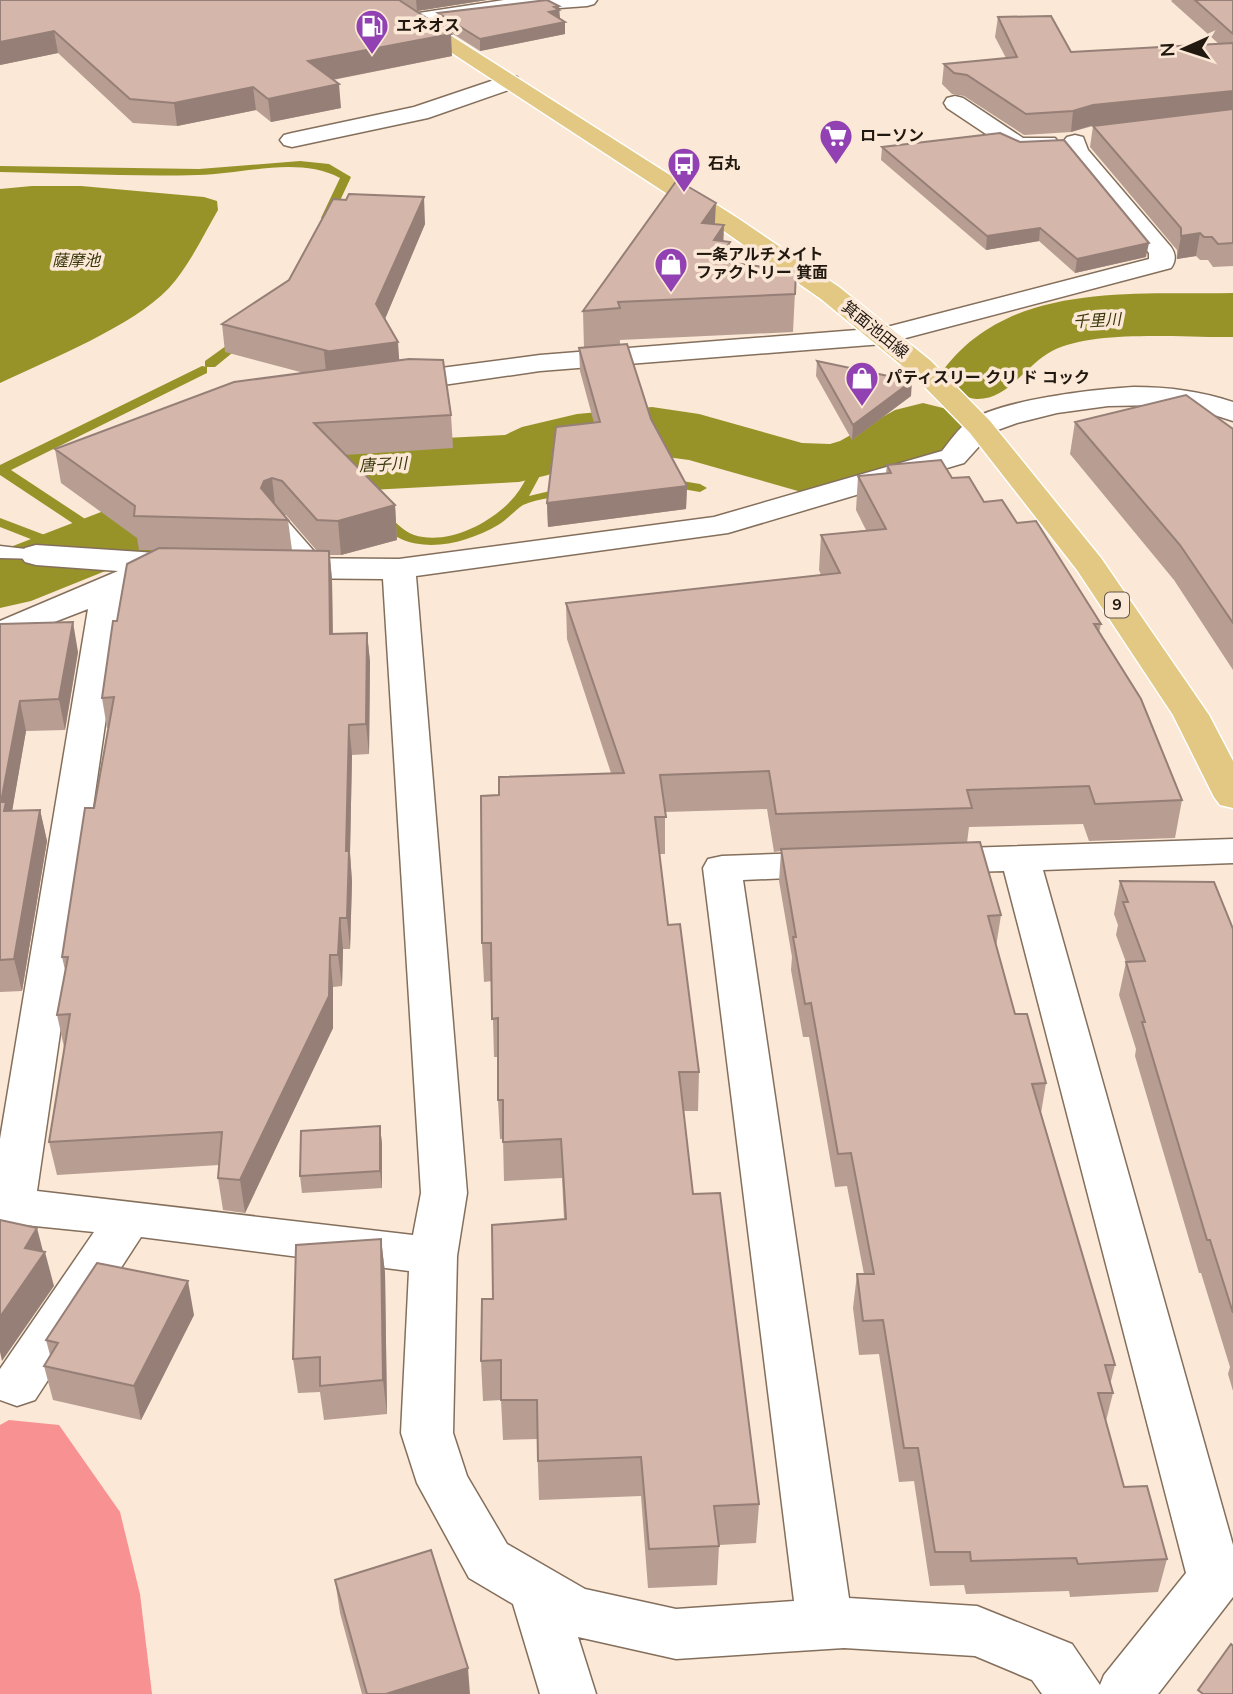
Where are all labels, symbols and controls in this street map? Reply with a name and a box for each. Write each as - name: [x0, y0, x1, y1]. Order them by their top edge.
- fuel station icon: エネオス: [353, 7, 391, 56]
- north arrow: [1149, 14, 1219, 84]
- place label: エネオス: [396, 15, 460, 37]
- text: N: [1155, 42, 1181, 58]
- supermarket icon: ローソン: [817, 117, 855, 166]
- place label: ローソン: [860, 125, 924, 147]
- bus stop icon: 石丸: [665, 145, 703, 194]
- place label: 石丸: [708, 153, 740, 175]
- place label: 一条アルチメイト ファクトリー 箕面: [696, 244, 828, 284]
- shop icon: 一条アルチメイト ファクトリー 箕面: [652, 245, 690, 294]
- water label: 薩摩池: [52, 250, 102, 272]
- street label: 箕面池田線: [837, 296, 913, 364]
- water label: 千里川: [1072, 309, 1124, 333]
- shop icon: パティスリー クリ ド コック: [843, 359, 881, 408]
- place label: パティスリー クリ ド コック: [886, 367, 1090, 389]
- water label: 唐子川: [358, 453, 410, 477]
- road number: 9: [1105, 592, 1129, 618]

